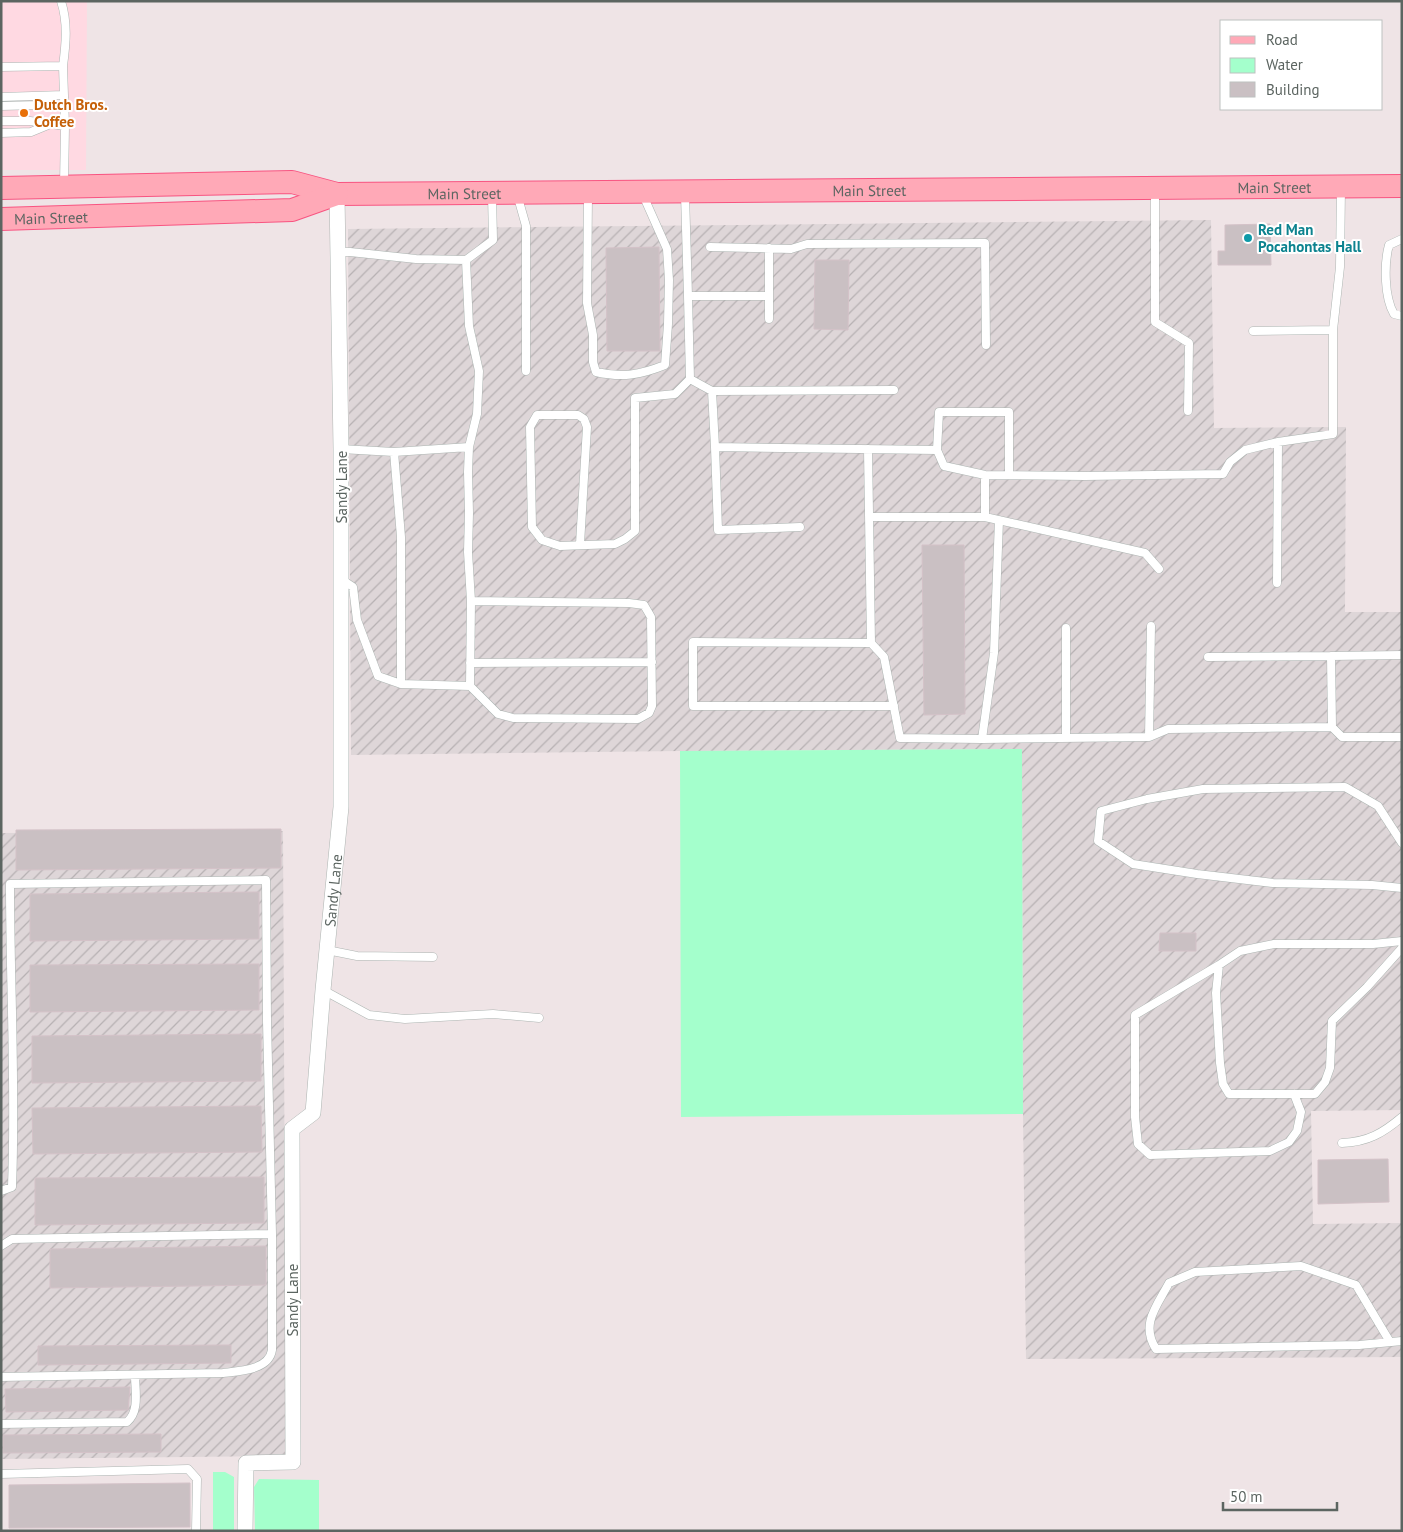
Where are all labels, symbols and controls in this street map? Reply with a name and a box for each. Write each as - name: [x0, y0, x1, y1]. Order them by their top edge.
- legend: [1220, 20, 1383, 110]
- text: Road: [1266, 30, 1298, 49]
- text: Water: [1266, 55, 1303, 74]
- text: Building: [1266, 80, 1320, 99]
- place label: Dutch Bros. Coffee: [34, 95, 108, 131]
- marker: Dutch Bros. Coffee: [18, 107, 30, 119]
- street label: Main Street: [1237, 177, 1311, 197]
- street label: Main Street: [832, 180, 906, 200]
- street label: Main Street: [427, 183, 501, 203]
- street label: Main Street: [14, 207, 88, 228]
- place label: Red Man Pocahontas Hall: [1258, 220, 1362, 256]
- marker: Red Man Pocahontas Hall: [1242, 232, 1254, 244]
- street label: Sandy Lane: [332, 451, 351, 523]
- street label: Sandy Lane: [320, 853, 346, 928]
- street label: Sandy Lane: [283, 1264, 302, 1336]
- scale bar: [1223, 1480, 1337, 1512]
- text: 50 m: [1230, 1487, 1263, 1506]

